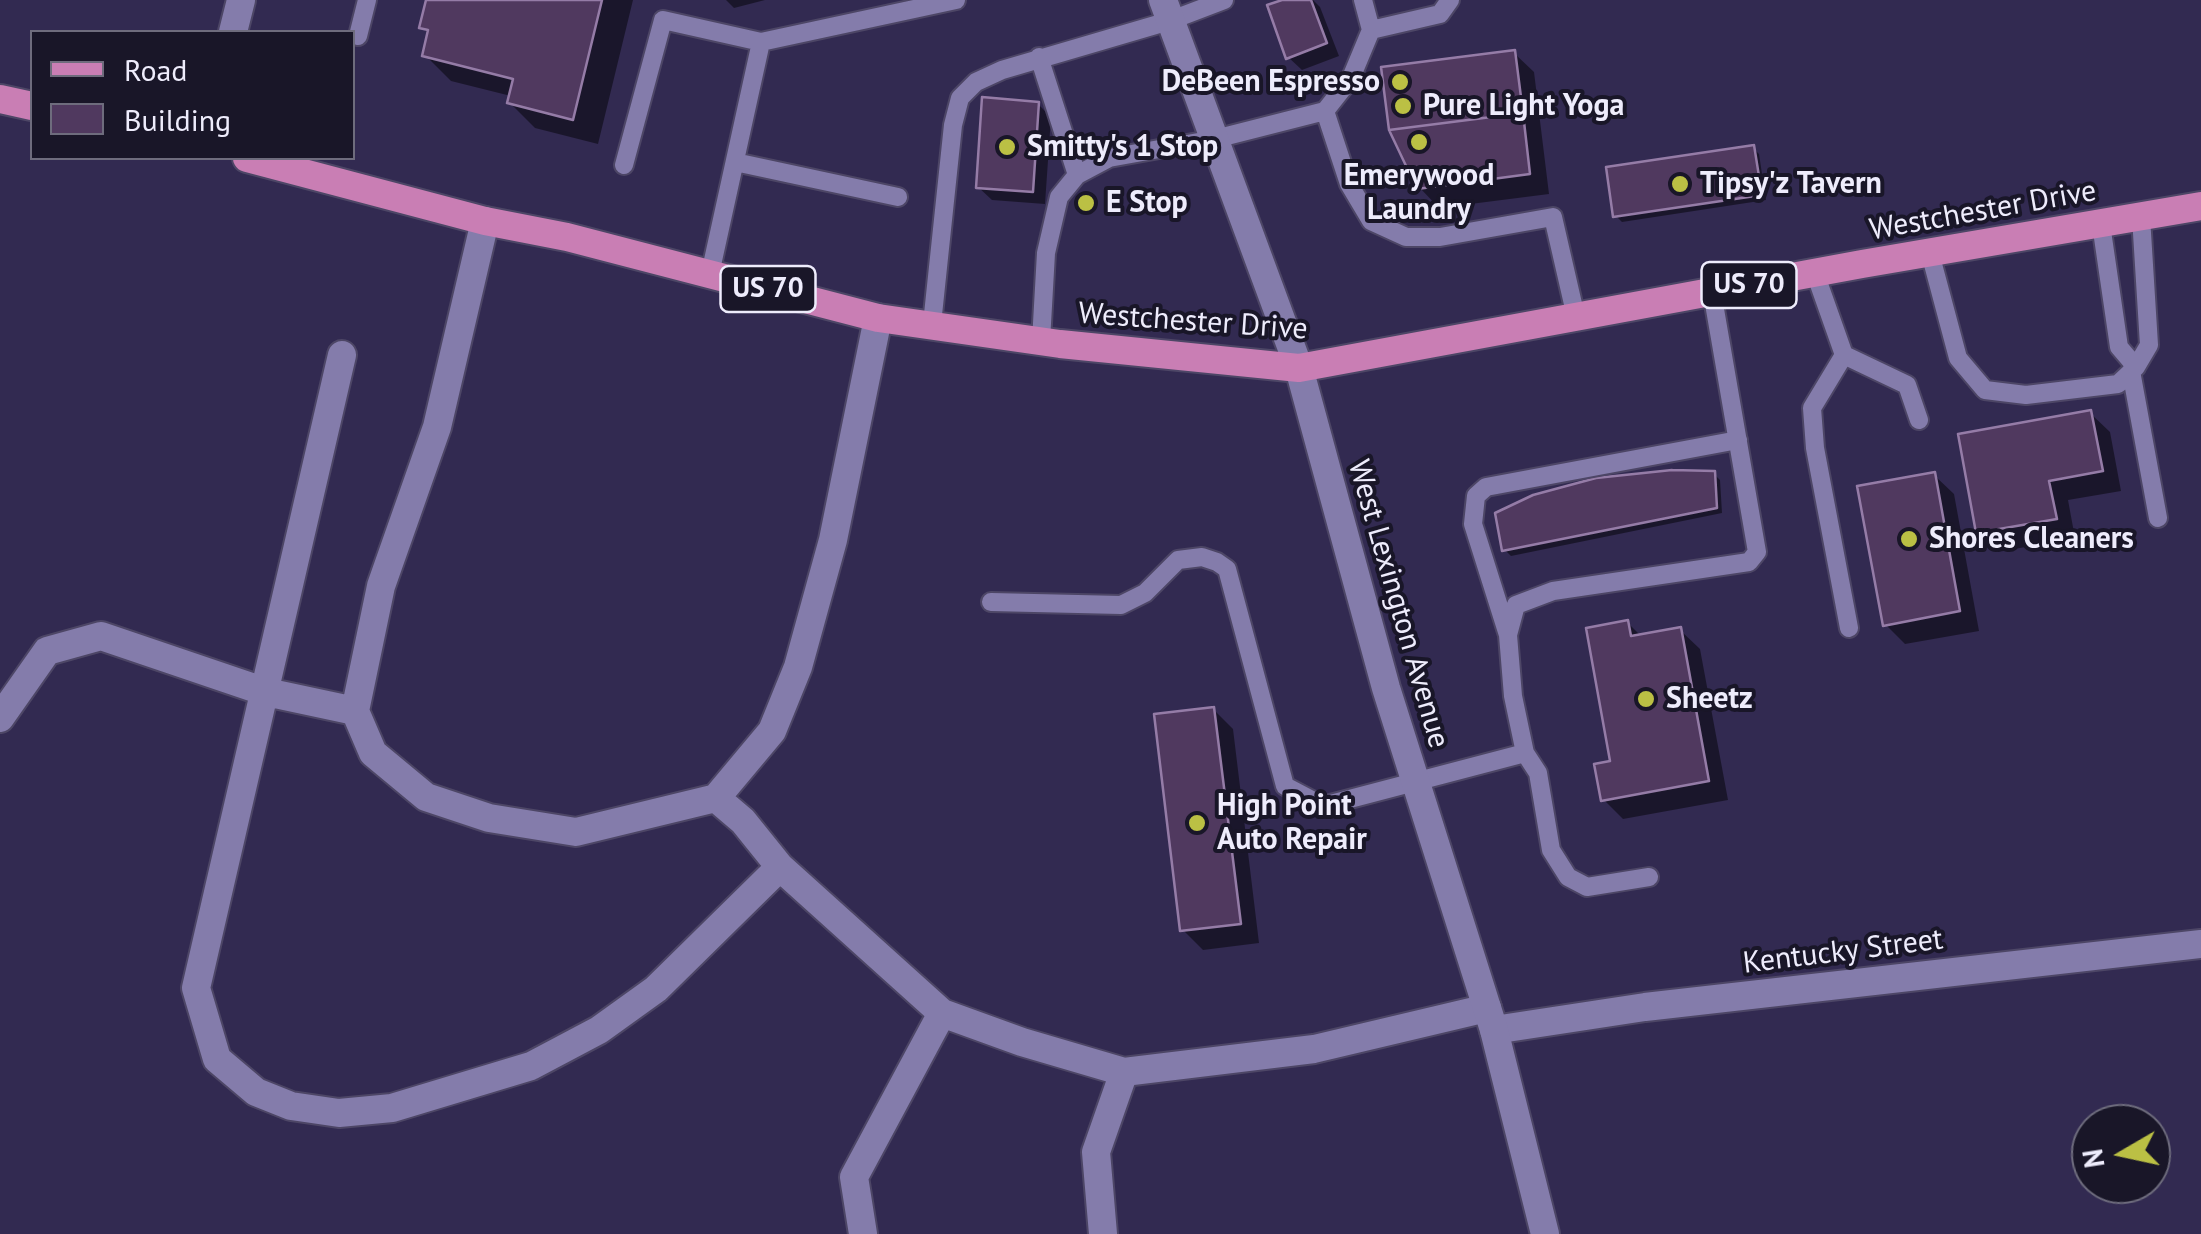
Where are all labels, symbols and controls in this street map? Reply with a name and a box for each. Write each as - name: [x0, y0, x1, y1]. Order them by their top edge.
- legend: [30, 30, 355, 160]
- text: Road: [124, 50, 188, 89]
- place label: DeBeen Espresso: [1162, 64, 1380, 100]
- marker: DeBeen Espresso: [1389, 71, 1411, 93]
- place label: Pure Light Yoga: [1423, 88, 1624, 124]
- marker: Pure Light Yoga: [1392, 95, 1414, 117]
- text: Building: [124, 100, 231, 139]
- place label: Smitty's 1 Stop: [1027, 129, 1218, 165]
- marker: Emerywood Laundry: [1408, 131, 1430, 153]
- marker: Smitty's 1 Stop: [996, 136, 1018, 158]
- place label: Emerywood Laundry: [1344, 158, 1494, 228]
- place label: Tipsy'z Tavern: [1700, 166, 1882, 202]
- marker: Tipsy'z Tavern: [1669, 173, 1691, 195]
- street label: Westchester Drive: [1867, 173, 2099, 249]
- place label: E Stop: [1106, 185, 1188, 221]
- marker: E Stop: [1075, 192, 1097, 214]
- road number: US 70: [1702, 262, 1796, 308]
- road number: US 70: [720, 266, 816, 312]
- street label: Westchester Drive: [1077, 296, 1309, 348]
- street label: West Lexington Avenue: [1340, 456, 1456, 752]
- place label: Shores Cleaners: [1929, 521, 2134, 557]
- marker: Shores Cleaners: [1898, 528, 1920, 550]
- place label: Sheetz: [1666, 681, 1753, 717]
- marker: Sheetz: [1635, 688, 1657, 710]
- place label: High Point Auto Repair: [1217, 788, 1367, 858]
- marker: High Point Auto Repair: [1186, 812, 1208, 834]
- street label: Kentucky Street: [1741, 922, 1945, 982]
- north arrow: [2071, 1104, 2171, 1204]
- text: N: [2073, 1146, 2113, 1170]

